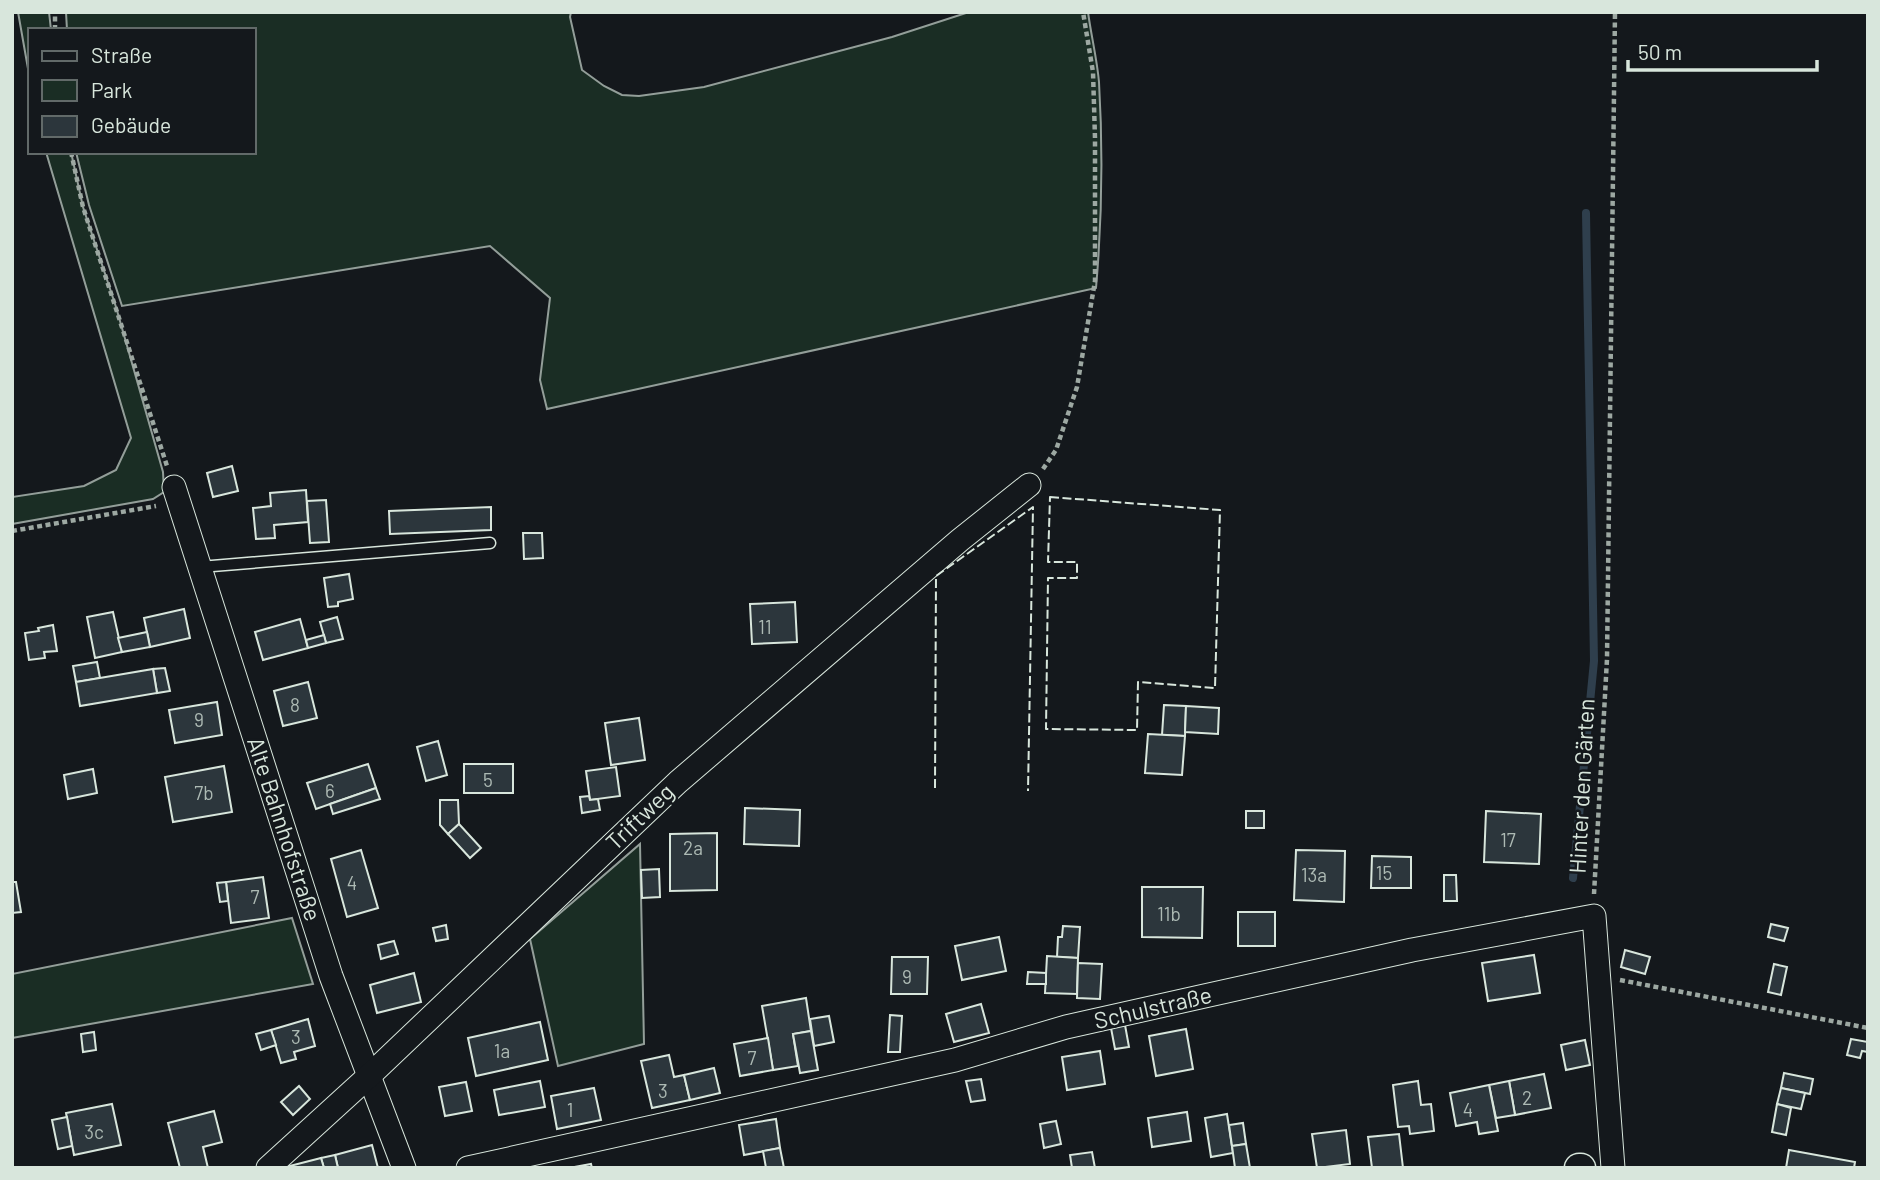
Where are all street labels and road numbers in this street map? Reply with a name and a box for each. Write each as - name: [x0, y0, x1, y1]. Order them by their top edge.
- street label: Hinter den Gärten: [1562, 698, 1600, 874]
- street label: Alte Bahnhofstraße: [242, 733, 328, 924]
- street label: Triftweg: [600, 777, 679, 855]
- street label: Schulstraße: [1091, 980, 1214, 1034]

